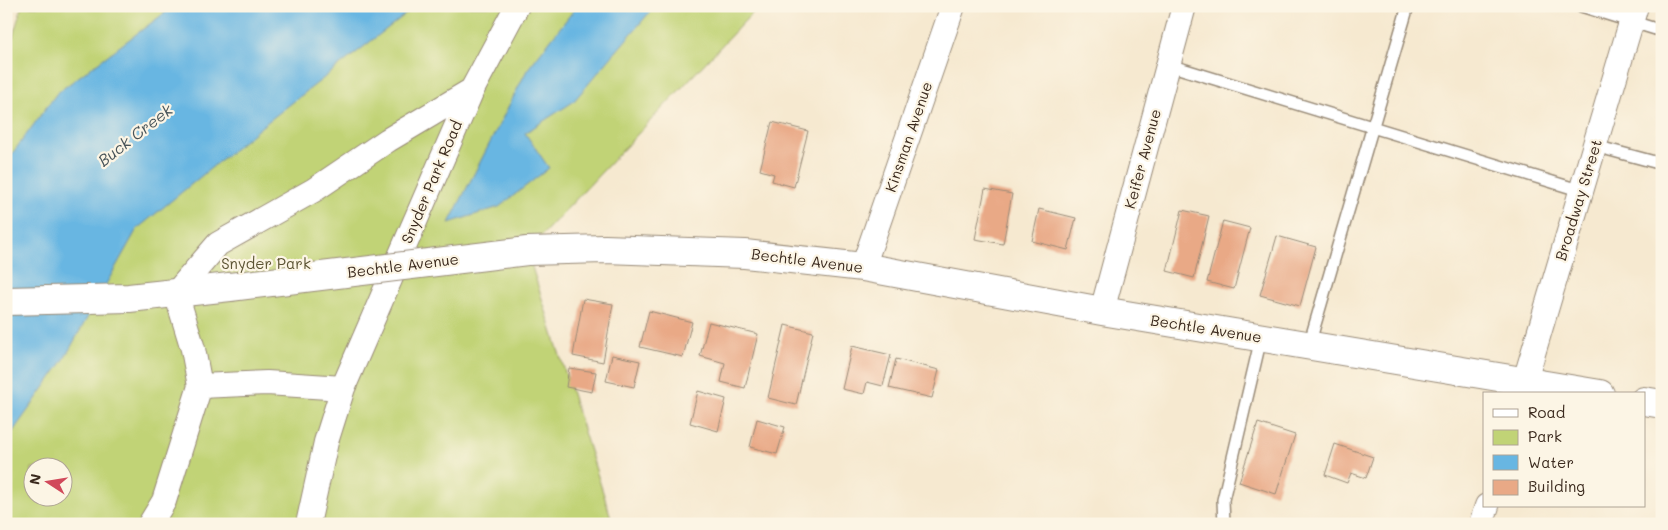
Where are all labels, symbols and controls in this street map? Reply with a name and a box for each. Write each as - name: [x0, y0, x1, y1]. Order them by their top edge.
- street label: Kinsman Avenue: [880, 79, 936, 195]
- water label: Buck Creek: [93, 98, 177, 170]
- street label: Keifer Avenue: [1119, 107, 1165, 211]
- street label: Snyder Park Road: [396, 117, 466, 246]
- street label: Broadway Street: [1550, 137, 1606, 263]
- street label: Bechtle Avenue: [750, 243, 864, 277]
- street label: Bechtle Avenue: [346, 248, 460, 282]
- park label: Snyder Park: [221, 253, 311, 273]
- street label: Bechtle Avenue: [1149, 309, 1263, 347]
- legend: [1483, 392, 1646, 508]
- text: Road: [1528, 402, 1565, 422]
- text: Park: [1528, 426, 1562, 446]
- text: Water: [1528, 452, 1574, 472]
- north arrow: [22, 458, 72, 508]
- text: N: [24, 472, 45, 486]
- text: Building: [1528, 476, 1585, 496]

